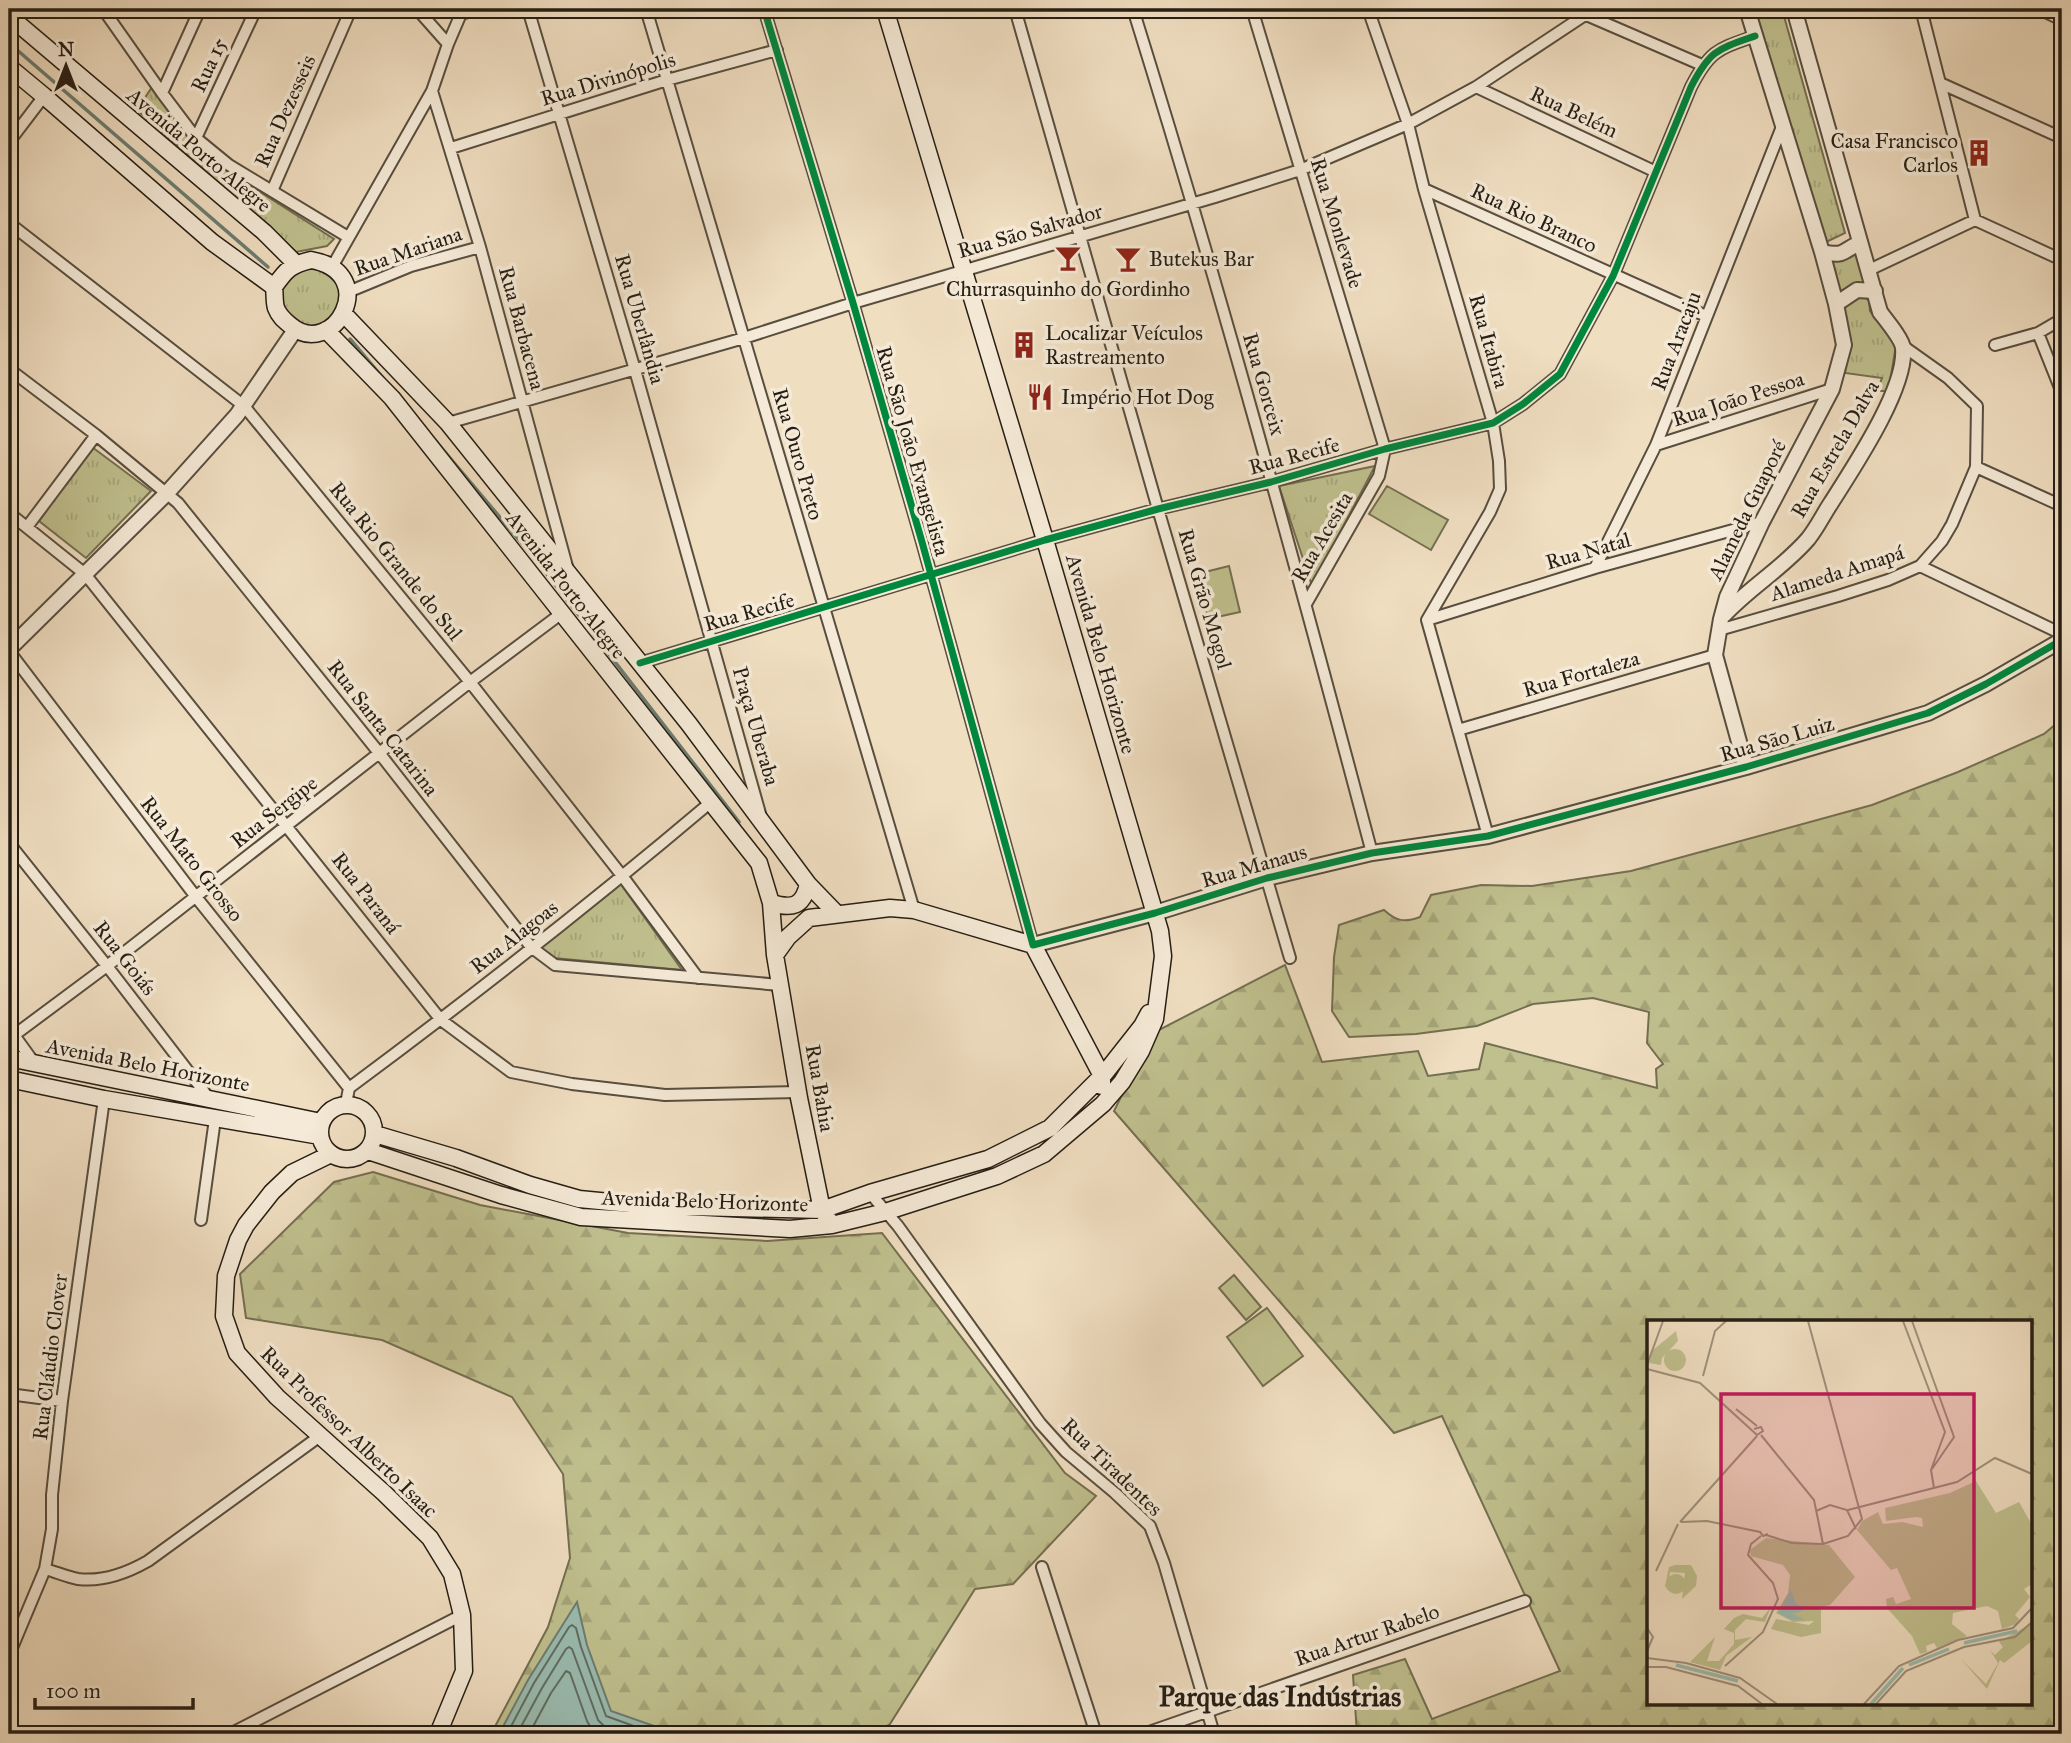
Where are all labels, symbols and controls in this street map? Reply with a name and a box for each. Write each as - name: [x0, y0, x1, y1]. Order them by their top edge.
- north arrow: [32, 32, 102, 102]
- street label: Rua 15: [185, 33, 233, 96]
- text: N: [58, 38, 74, 61]
- street label: Rua Divinópolis: [537, 46, 679, 112]
- street label: Rua Dezesseis: [249, 51, 321, 171]
- street label: Rua Belém: [1526, 80, 1622, 144]
- street label: Avenida Porto Alegre: [121, 81, 277, 218]
- place label: Casa Francisco Carlos: [1831, 128, 1958, 178]
- building icon: Casa Francisco Carlos: [1964, 138, 1994, 168]
- street label: Rua Monlevade: [1305, 155, 1369, 292]
- street label: Rua Rio Branco: [1467, 177, 1602, 259]
- street label: Rua São Salvador: [954, 198, 1106, 264]
- street label: Rua Mariana: [351, 220, 466, 282]
- bar icon: Churrasquinho do Gordinho: [1053, 243, 1083, 273]
- bar icon: Butekus Bar: [1113, 244, 1143, 274]
- place label: Butekus Bar: [1149, 246, 1254, 272]
- street label: Rua Uberlândia: [609, 251, 671, 387]
- street label: Rua Barbacena: [493, 263, 551, 393]
- place label: Churrasquinho do Gordinho: [946, 276, 1190, 302]
- street label: Rua Aracaju: [1645, 288, 1707, 394]
- street label: Rua Itabira: [1463, 291, 1515, 391]
- place label: Localizar Veículos Rastreamento: [1045, 320, 1203, 370]
- building icon: Localizar Veículos Rastreamento: [1009, 330, 1039, 360]
- street label: Rua Gorceix: [1237, 330, 1291, 439]
- street label: Rua São João Evangelista: [871, 343, 955, 559]
- street label: Rua João Pessoa: [1669, 365, 1807, 433]
- street label: Rua Estrela Dalva: [1785, 375, 1885, 522]
- restaurant icon: Império Hot Dog: [1025, 382, 1055, 412]
- place label: Império Hot Dog: [1061, 384, 1214, 410]
- street label: Rua Ouro Preto: [767, 385, 829, 523]
- street label: Rua Recife: [1246, 431, 1342, 481]
- street label: Alameda Guaporé: [1702, 436, 1792, 585]
- street label: Rua Rio Grande do Sul: [324, 476, 468, 646]
- street label: Rua Acesita: [1286, 487, 1358, 587]
- street label: Avenida Porto Alegre: [500, 505, 632, 664]
- street label: Rua Grão Mogol: [1173, 526, 1238, 672]
- street label: Rua Natal: [1542, 526, 1634, 576]
- street label: Alameda Amapá: [1766, 539, 1907, 607]
- street label: Avenida Belo Horizonte: [1060, 550, 1142, 757]
- street label: Rua Recife: [701, 587, 797, 637]
- street label: Rua Fortaleza: [1520, 645, 1642, 703]
- street label: Rua Santa Catarina: [322, 655, 444, 801]
- street label: Praça Uberaba: [727, 664, 785, 789]
- street label: Rua São Luiz: [1717, 710, 1837, 768]
- street label: Rua Sergipe: [226, 770, 323, 854]
- street label: Rua Mato Grosso: [135, 791, 249, 927]
- street label: Rua Manaus: [1198, 839, 1310, 893]
- street label: Rua Paraná: [326, 847, 406, 939]
- street label: Rua Alagoas: [465, 894, 563, 980]
- street label: Rua Goiás: [88, 915, 162, 1001]
- street label: Avenida Belo Horizonte: [43, 1032, 252, 1098]
- street label: Rua Bahia: [800, 1042, 840, 1134]
- street label: Avenida Belo Horizonte: [600, 1184, 809, 1218]
- street label: Rua Cláudio Clover: [27, 1272, 73, 1442]
- inset map: [1647, 1320, 2032, 1704]
- street label: Rua Professor Alberto Isaac: [255, 1341, 443, 1523]
- street label: Rua Tiradentes: [1056, 1412, 1168, 1522]
- street label: Rua Artur Rabelo: [1291, 1598, 1443, 1672]
- scale bar: [35, 1666, 192, 1710]
- text: 100 m: [46, 1678, 101, 1704]
- district label: Parque das Indústrias: [1159, 1679, 1401, 1714]

